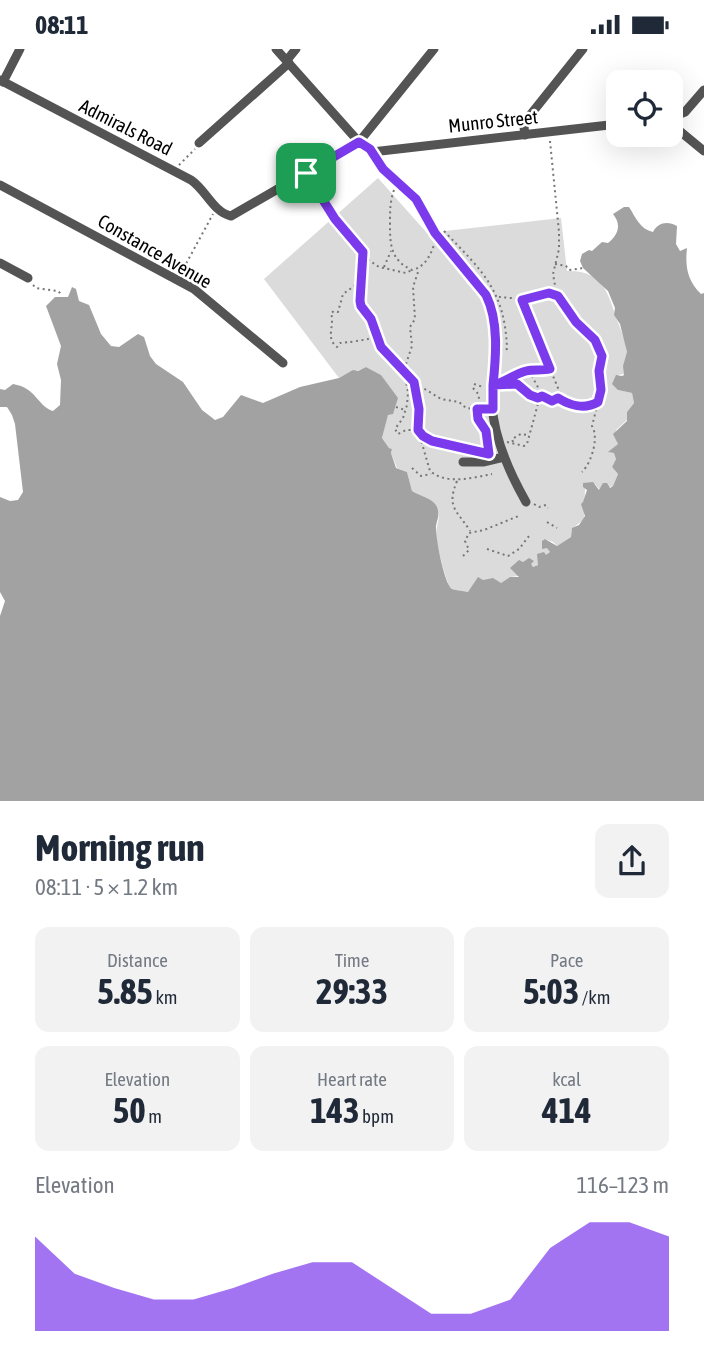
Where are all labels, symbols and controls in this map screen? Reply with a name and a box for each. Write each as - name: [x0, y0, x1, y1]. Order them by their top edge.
- text: 08:11: [35, 10, 89, 40]
- map controls: [606, 70, 683, 147]
- button: locate: [606, 70, 683, 147]
- street label: Admirals Road: [76, 94, 176, 160]
- street label: Munro Street: [447, 105, 539, 137]
- pin: [276, 143, 336, 203]
- icon: arrive: [287, 154, 325, 192]
- street label: Constance Avenue: [94, 210, 216, 292]
- button: share: [595, 824, 669, 898]
- text: Morning run: [35, 826, 205, 869]
- text: 08:11 · 5 × 1.2 km: [35, 874, 178, 900]
- text: Distance: [107, 949, 168, 971]
- text: Time: [335, 949, 369, 971]
- text: Pace: [550, 949, 583, 971]
- text: 5.85: [97, 971, 153, 1011]
- text: 29:33: [316, 971, 388, 1011]
- text: 5:03: [523, 971, 579, 1011]
- text: km: [153, 986, 177, 1008]
- text: /km: [579, 986, 610, 1008]
- text: Elevation: [104, 1068, 170, 1090]
- text: Heart rate: [317, 1068, 387, 1090]
- text: kcal: [552, 1068, 581, 1090]
- text: 50: [113, 1090, 146, 1130]
- text: 143: [310, 1090, 360, 1130]
- text: 414: [542, 1090, 591, 1130]
- text: m: [146, 1105, 162, 1127]
- text: bpm: [360, 1105, 394, 1127]
- text: Elevation: [35, 1172, 115, 1198]
- text: 116–123 m: [576, 1172, 669, 1198]

